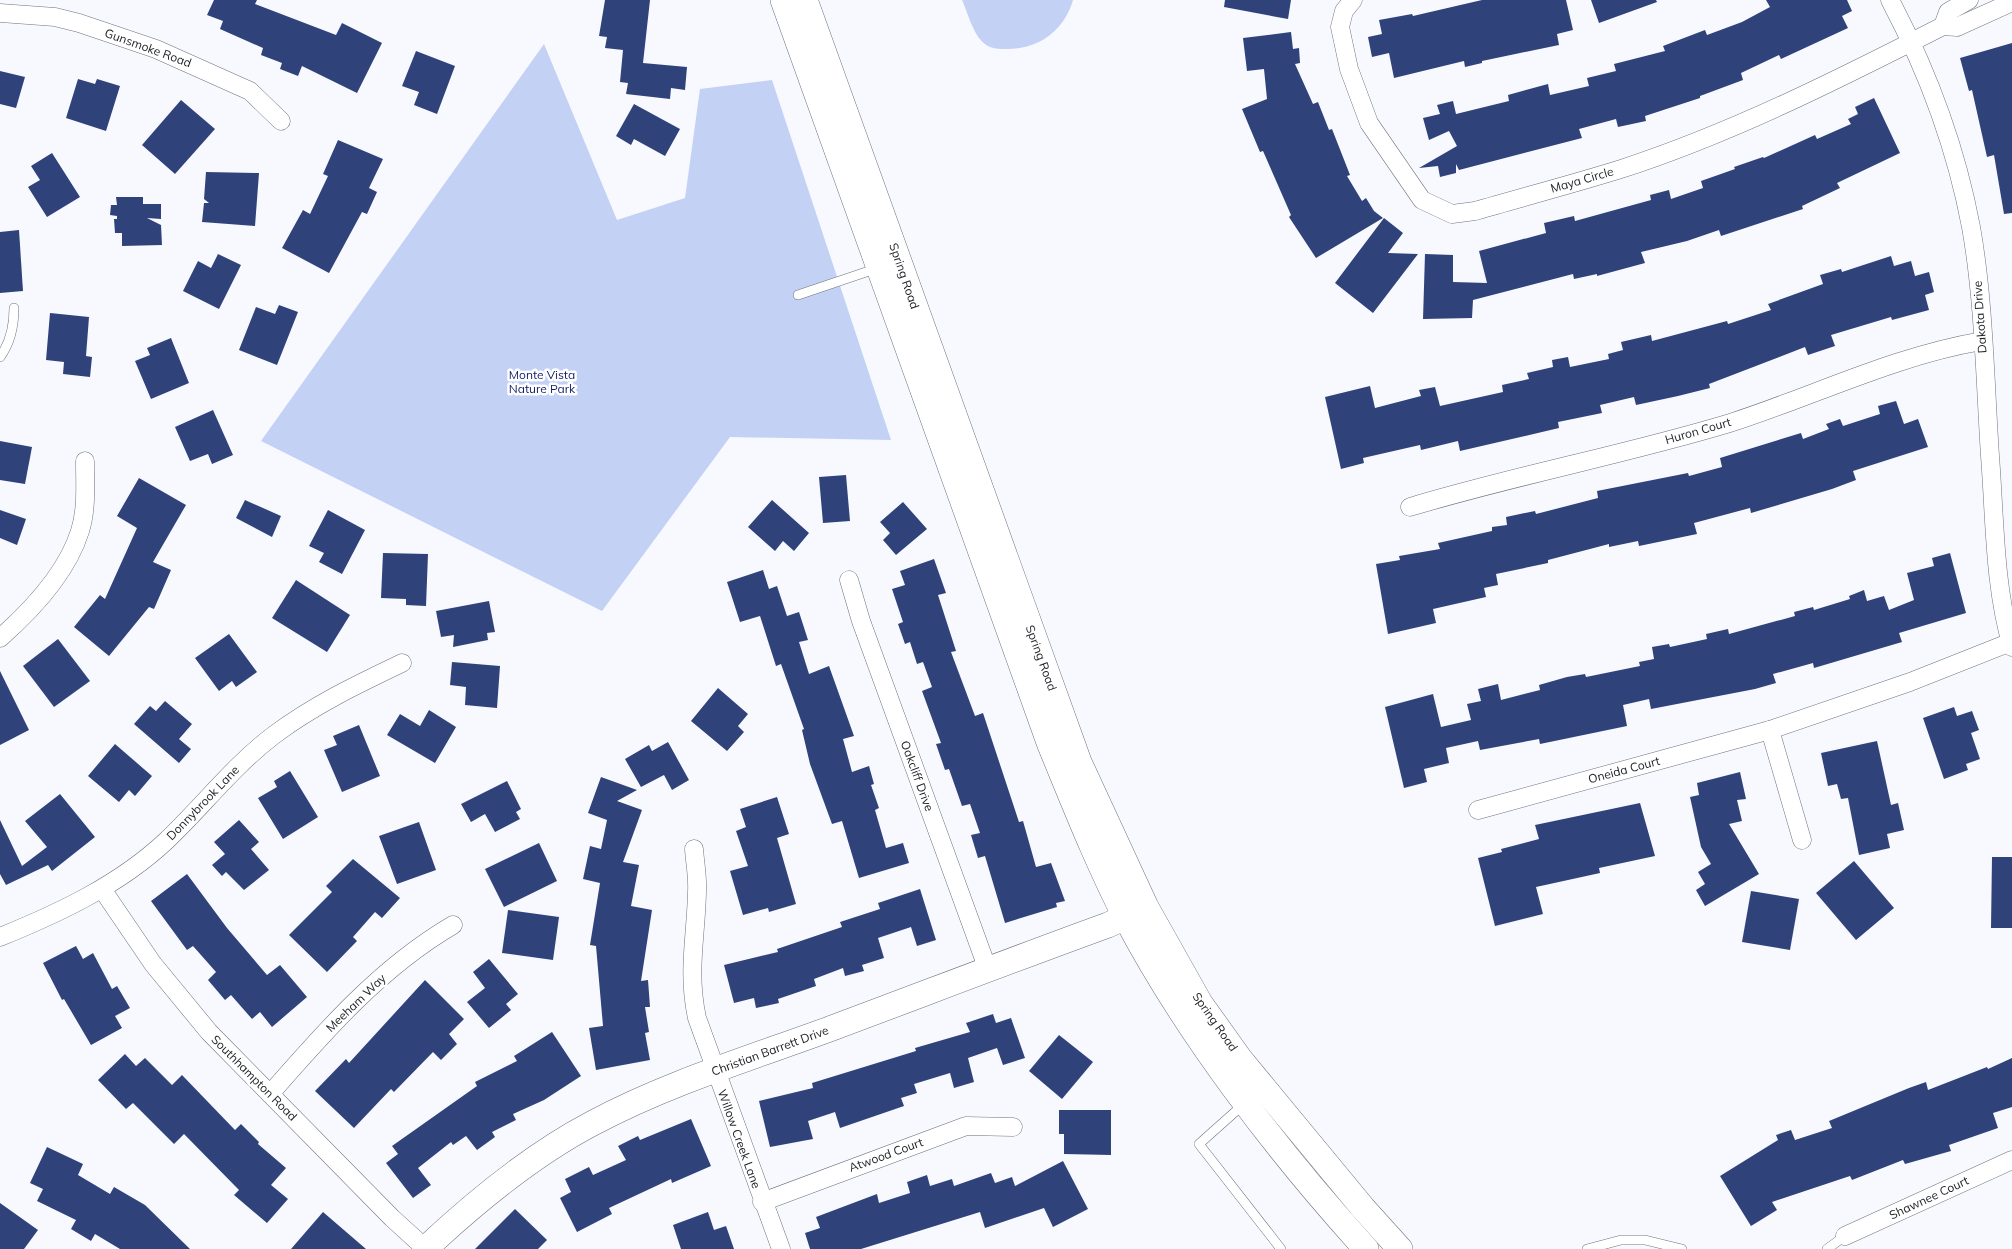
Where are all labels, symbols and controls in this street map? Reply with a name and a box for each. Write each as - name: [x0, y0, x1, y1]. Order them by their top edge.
- street label: Gunsmoke Road: [103, 25, 194, 70]
- street label: Maya Circle: [1549, 163, 1615, 196]
- street label: Spring Road: [886, 241, 923, 311]
- street label: Dakota Drive: [1969, 280, 1990, 354]
- park label: Monte Vista Nature Park: [509, 367, 576, 396]
- street label: Huron Court: [1663, 414, 1733, 447]
- street label: Spring Road: [1023, 623, 1060, 693]
- street label: Oakcliff Drive: [898, 738, 937, 813]
- street label: Oneida Court: [1586, 753, 1661, 786]
- street label: Donnybrook Lane: [163, 762, 242, 843]
- street label: Meeham Way: [323, 970, 389, 1035]
- street label: Spring Road: [1190, 989, 1241, 1054]
- street label: Christian Barrett Drive: [709, 1022, 830, 1079]
- street label: Southhampton Road: [208, 1032, 300, 1124]
- street label: Willow Creek Lane: [715, 1087, 764, 1190]
- street label: Atwood Court: [847, 1134, 925, 1175]
- street label: Shawnee Court: [1887, 1173, 1971, 1222]

